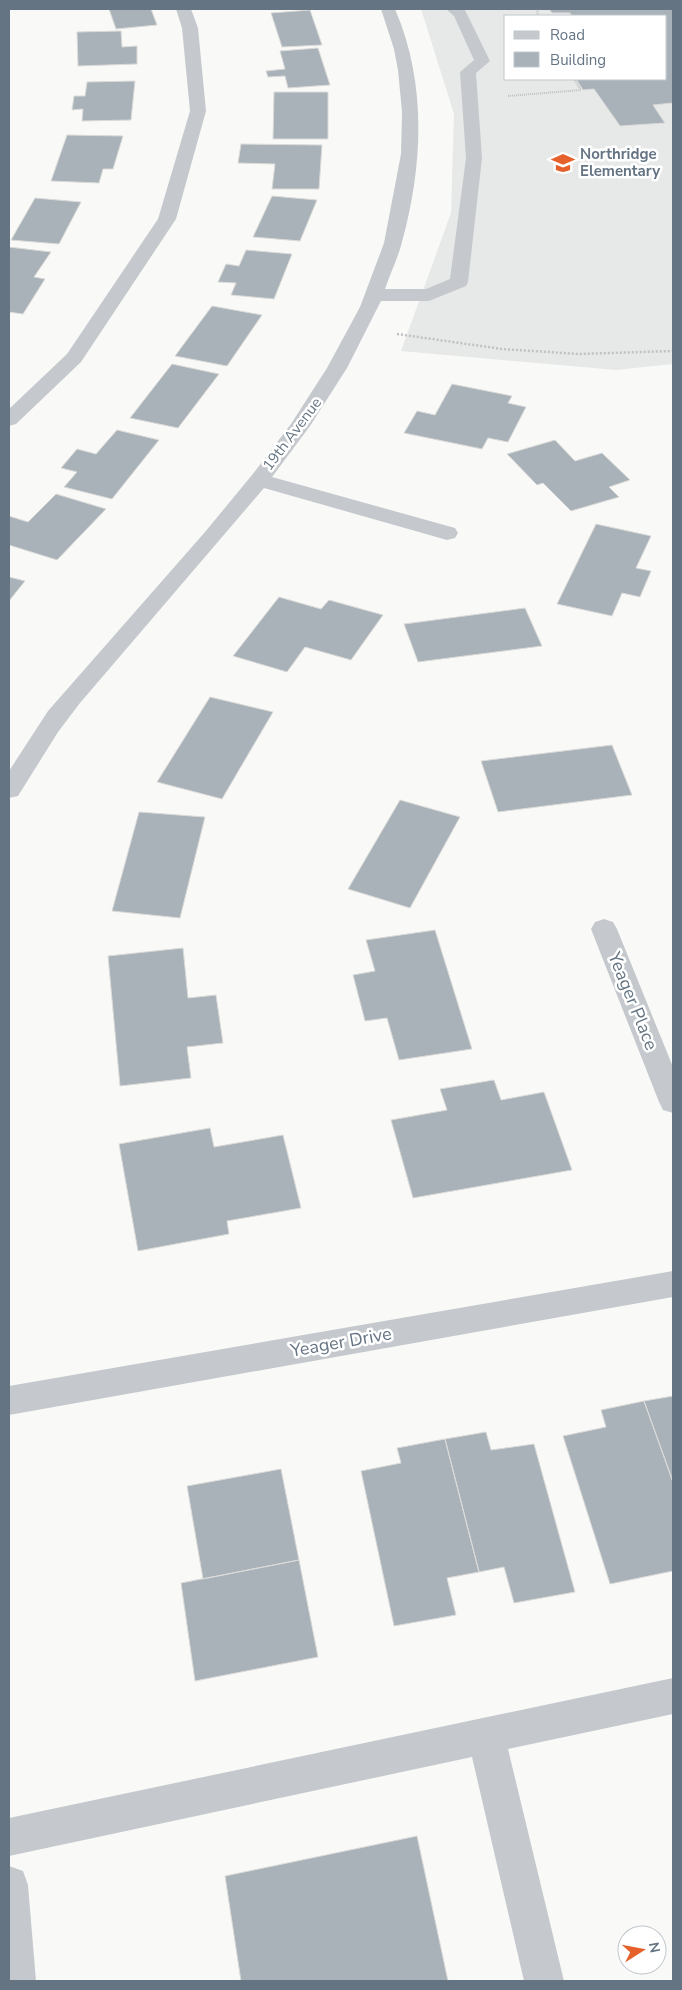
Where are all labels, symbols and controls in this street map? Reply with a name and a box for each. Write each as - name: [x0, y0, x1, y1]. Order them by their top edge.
- legend: [504, 15, 667, 80]
- text: Road: [550, 25, 585, 45]
- text: Building: [550, 50, 606, 70]
- place label: Northridge Elementary: [580, 144, 660, 181]
- school or university icon: Northridge Elementary: [550, 150, 576, 176]
- street label: 19th Avenue: [258, 393, 326, 475]
- street label: Yeager Place: [602, 948, 664, 1054]
- street label: Yeager Drive: [288, 1321, 393, 1363]
- north arrow: [617, 1925, 667, 1975]
- text: N: [644, 1941, 665, 1955]

